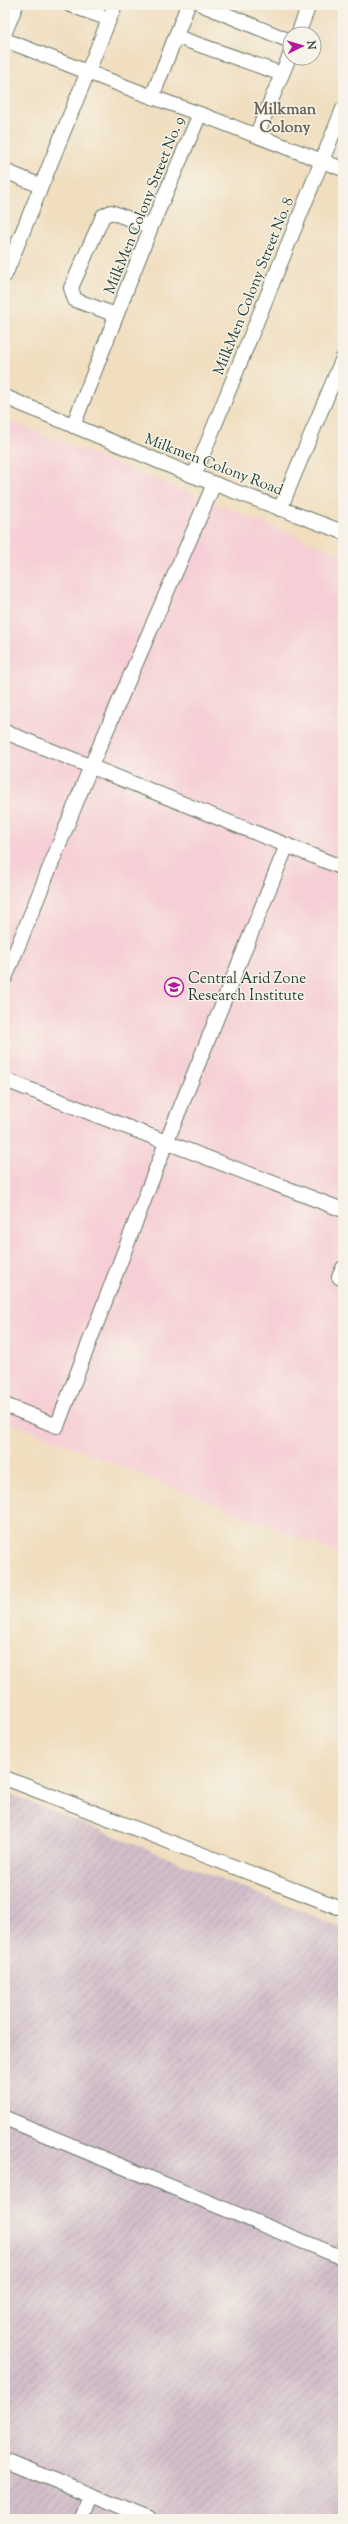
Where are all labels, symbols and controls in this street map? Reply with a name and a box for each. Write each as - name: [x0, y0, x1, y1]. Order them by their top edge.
- north arrow: [282, 26, 322, 66]
- text: N: [303, 39, 319, 51]
- district label: Milkman Colony: [254, 99, 317, 140]
- street label: MilkMen Colony Street No. 9: [100, 114, 191, 298]
- street label: MilkMen Colony Street No. 8: [209, 194, 300, 379]
- street label: Milkmen Colony Road: [141, 429, 286, 502]
- place label: Central Arid Zone Research Institute: [188, 969, 306, 1007]
- school or university icon: Central Arid Zone Research Institute: [163, 976, 185, 998]

